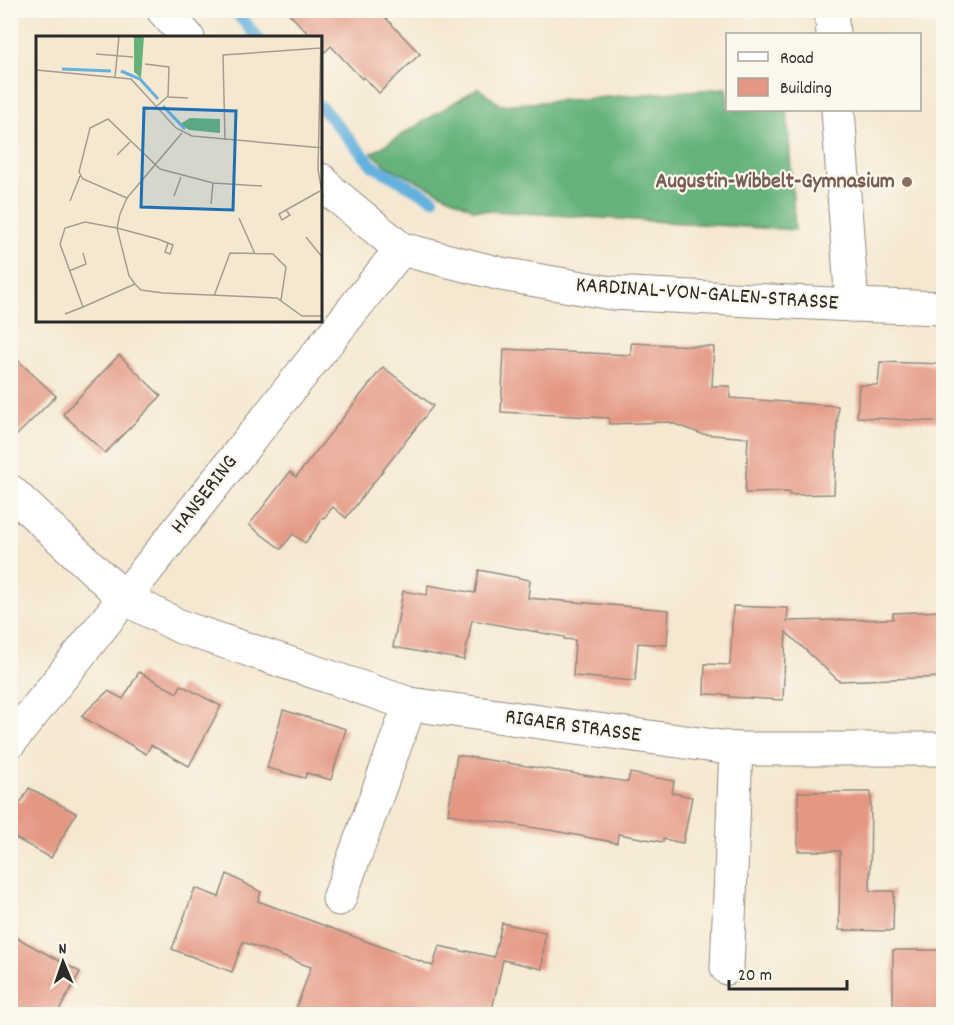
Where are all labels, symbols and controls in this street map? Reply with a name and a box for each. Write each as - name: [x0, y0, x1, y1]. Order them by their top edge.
- legend: [726, 33, 921, 111]
- inset map: [36, 36, 322, 322]
- text: Road: [780, 47, 814, 72]
- text: Building: [780, 77, 832, 102]
- place label: Augustin-Wibbelt-Gymnasium: [656, 167, 895, 198]
- marker: Augustin-Wibbelt-Gymnasium: [900, 175, 914, 189]
- street label: KARDINAL-VON-GALEN-STRASSE: [575, 270, 839, 320]
- street label: HANSERING: [164, 449, 246, 541]
- street label: RIGAER STRASSE: [503, 702, 643, 752]
- north arrow: [33, 932, 93, 992]
- text: N: [58, 938, 67, 961]
- scale bar: [729, 953, 848, 991]
- text: 20 m: [738, 964, 772, 989]

